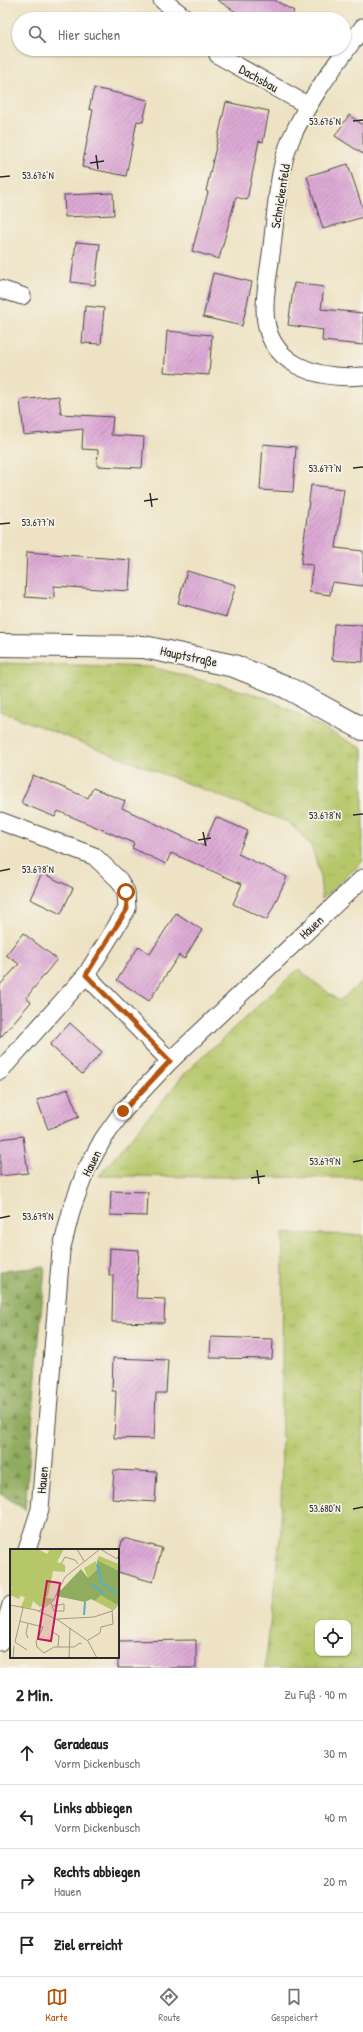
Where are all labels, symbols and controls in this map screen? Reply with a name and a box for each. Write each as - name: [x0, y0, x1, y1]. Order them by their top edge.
- search box: [12, 12, 351, 56]
- icon: search: [26, 23, 48, 45]
- text: Hier suchen: [58, 24, 120, 45]
- street label: Dachsbau: [236, 60, 282, 96]
- text: 53.676°N: [309, 115, 341, 128]
- street label: Schnickenfeld: [266, 162, 294, 230]
- text: 53.676°N: [22, 169, 54, 182]
- text: 53.677°N: [309, 462, 341, 475]
- text: 53.677°N: [22, 516, 54, 529]
- street label: Hauptstraße: [159, 641, 219, 671]
- text: 53.678°N: [309, 809, 341, 822]
- text: 53.678°N: [22, 863, 54, 876]
- route start: [117, 883, 135, 901]
- street label: Hauen: [295, 911, 327, 943]
- route end: [114, 1102, 132, 1120]
- street label: Hauen: [77, 1147, 105, 1179]
- text: 53.679°N: [309, 1155, 341, 1168]
- text: 53.679°N: [22, 1210, 54, 1223]
- street label: Hauen: [32, 1465, 52, 1494]
- text: 53.680°N: [309, 1502, 341, 1515]
- inset map: [10, 1549, 119, 1658]
- map controls: [315, 1620, 351, 1656]
- button: locate: [315, 1620, 351, 1656]
- text: 2 Min.: [16, 1683, 53, 1706]
- text: Zu Fuß · 90 m: [284, 1685, 347, 1703]
- text: Geradeaus: [54, 1733, 108, 1754]
- icon: ahead: [16, 1742, 38, 1764]
- text: 30 m: [324, 1744, 347, 1762]
- text: Vorm Dickenbusch: [54, 1754, 140, 1772]
- text: Links abbiegen: [54, 1797, 132, 1818]
- icon: left: [16, 1806, 38, 1828]
- text: 40 m: [324, 1808, 347, 1826]
- text: Vorm Dickenbusch: [54, 1818, 140, 1836]
- text: Rechts abbiegen: [54, 1861, 140, 1882]
- icon: right: [16, 1870, 38, 1892]
- text: 20 m: [323, 1872, 347, 1890]
- text: Hauen: [54, 1882, 81, 1900]
- icon: arrive: [16, 1934, 38, 1956]
- text: Ziel erreicht: [54, 1934, 123, 1955]
- tab: Karte: [45, 1986, 68, 2024]
- tab: Route: [158, 1986, 180, 2024]
- tab: Gespeichert: [271, 1986, 318, 2024]

